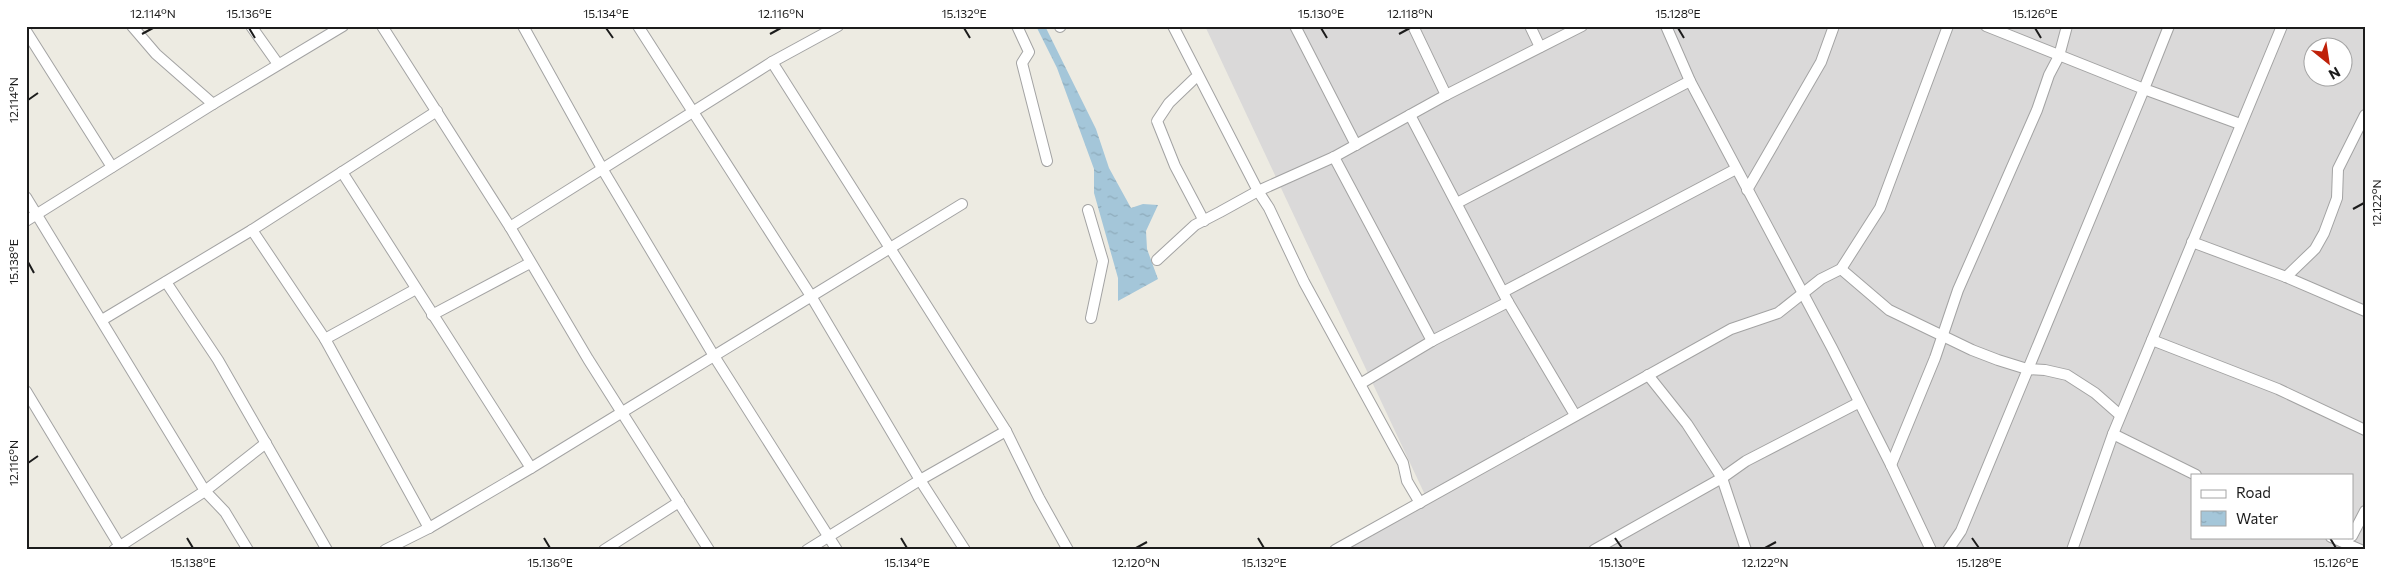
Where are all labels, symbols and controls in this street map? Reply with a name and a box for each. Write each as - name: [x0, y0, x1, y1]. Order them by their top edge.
- text: 12.114°N: [130, 6, 176, 20]
- text: 15.136°E: [226, 6, 272, 20]
- text: 15.134°E: [583, 6, 629, 20]
- text: 12.116°N: [758, 6, 804, 20]
- text: 15.132°E: [941, 6, 987, 20]
- text: 15.130°E: [1298, 6, 1344, 20]
- text: 12.118°N: [1387, 6, 1433, 20]
- text: 15.128°E: [1655, 6, 1701, 20]
- text: 15.126°E: [2012, 6, 2058, 20]
- north arrow: [2304, 38, 2354, 88]
- text: N: [2326, 64, 2344, 84]
- text: 12.114°N: [6, 77, 20, 123]
- text: 12.122°N: [2369, 180, 2383, 226]
- text: 15.138°E: [6, 239, 20, 285]
- text: 12.116°N: [6, 440, 20, 486]
- legend: [2191, 474, 2354, 538]
- text: Road: [2236, 483, 2271, 501]
- text: Water: [2236, 509, 2278, 527]
- text: 15.138°E: [170, 555, 216, 569]
- text: 15.136°E: [527, 555, 573, 569]
- text: 15.134°E: [884, 555, 930, 569]
- text: 12.120°N: [1112, 555, 1160, 569]
- text: 15.132°E: [1241, 555, 1287, 569]
- text: 15.130°E: [1599, 555, 1645, 569]
- text: 12.122°N: [1742, 555, 1788, 569]
- text: 15.128°E: [1956, 555, 2002, 569]
- text: 15.126°E: [2313, 555, 2359, 569]

